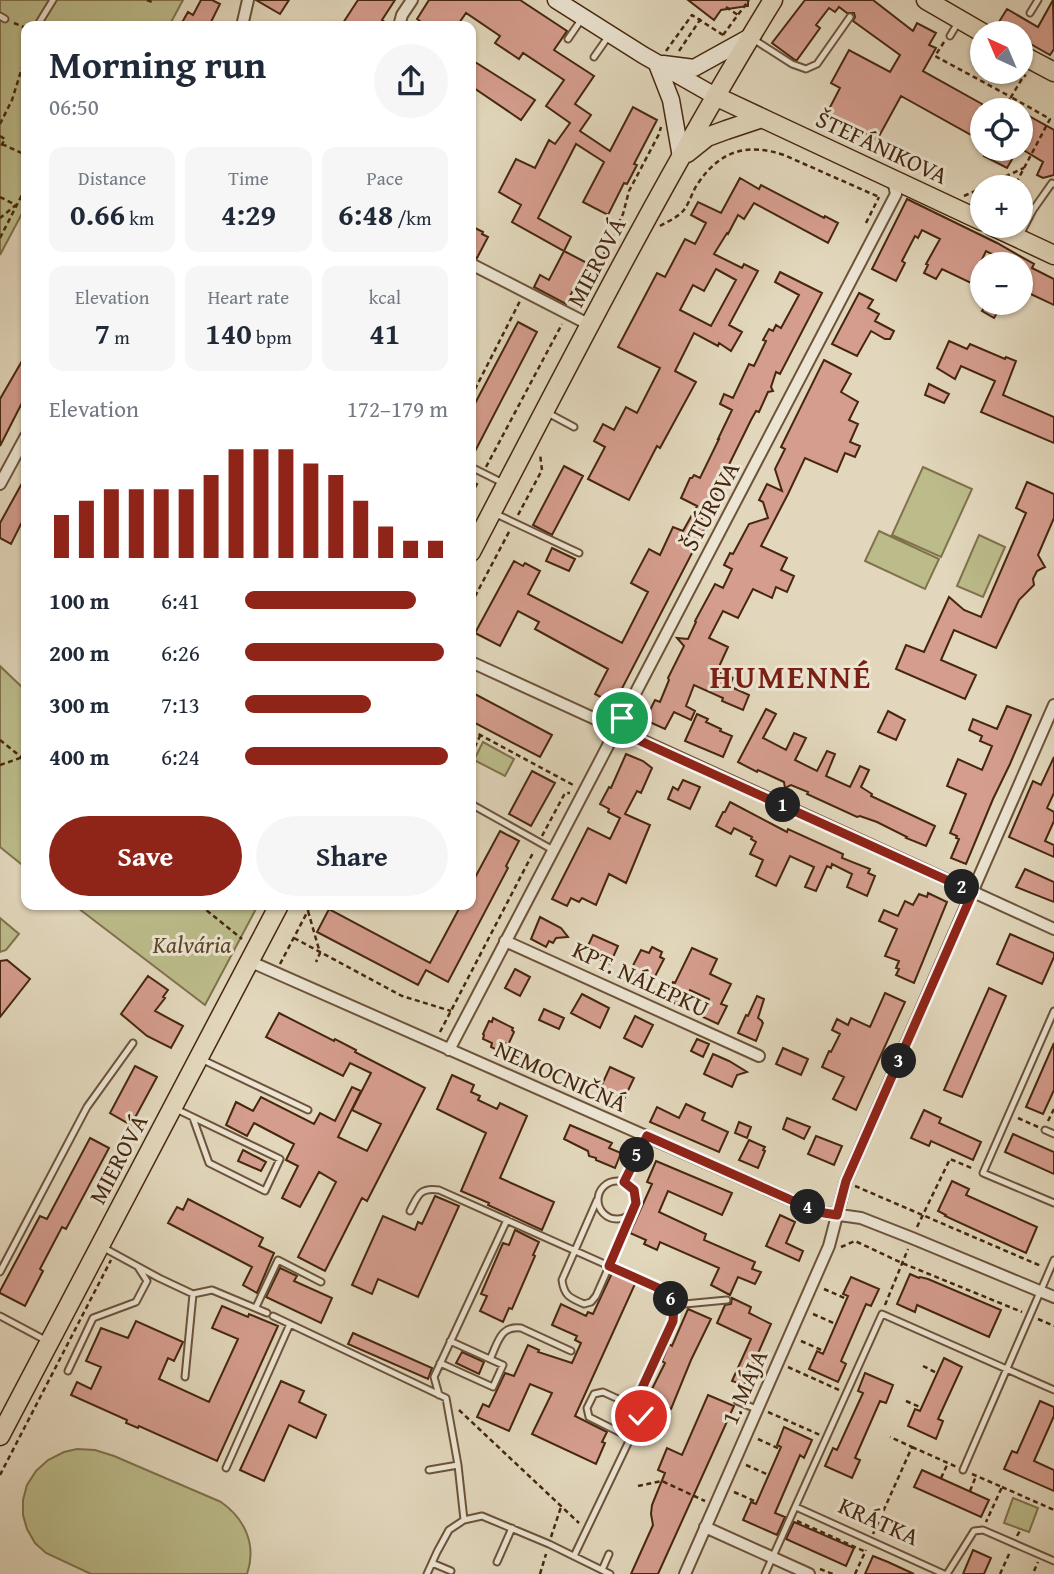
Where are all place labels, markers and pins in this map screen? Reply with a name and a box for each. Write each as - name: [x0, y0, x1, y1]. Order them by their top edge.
- pin: [592, 688, 652, 748]
- pin: 1: [766, 788, 800, 822]
- pin: 2: [944, 870, 979, 904]
- pin: 3: [881, 1044, 916, 1078]
- pin: 5: [620, 1138, 654, 1172]
- pin: 4: [790, 1190, 826, 1224]
- pin: 6: [654, 1282, 688, 1316]
- pin: [611, 1386, 671, 1446]

